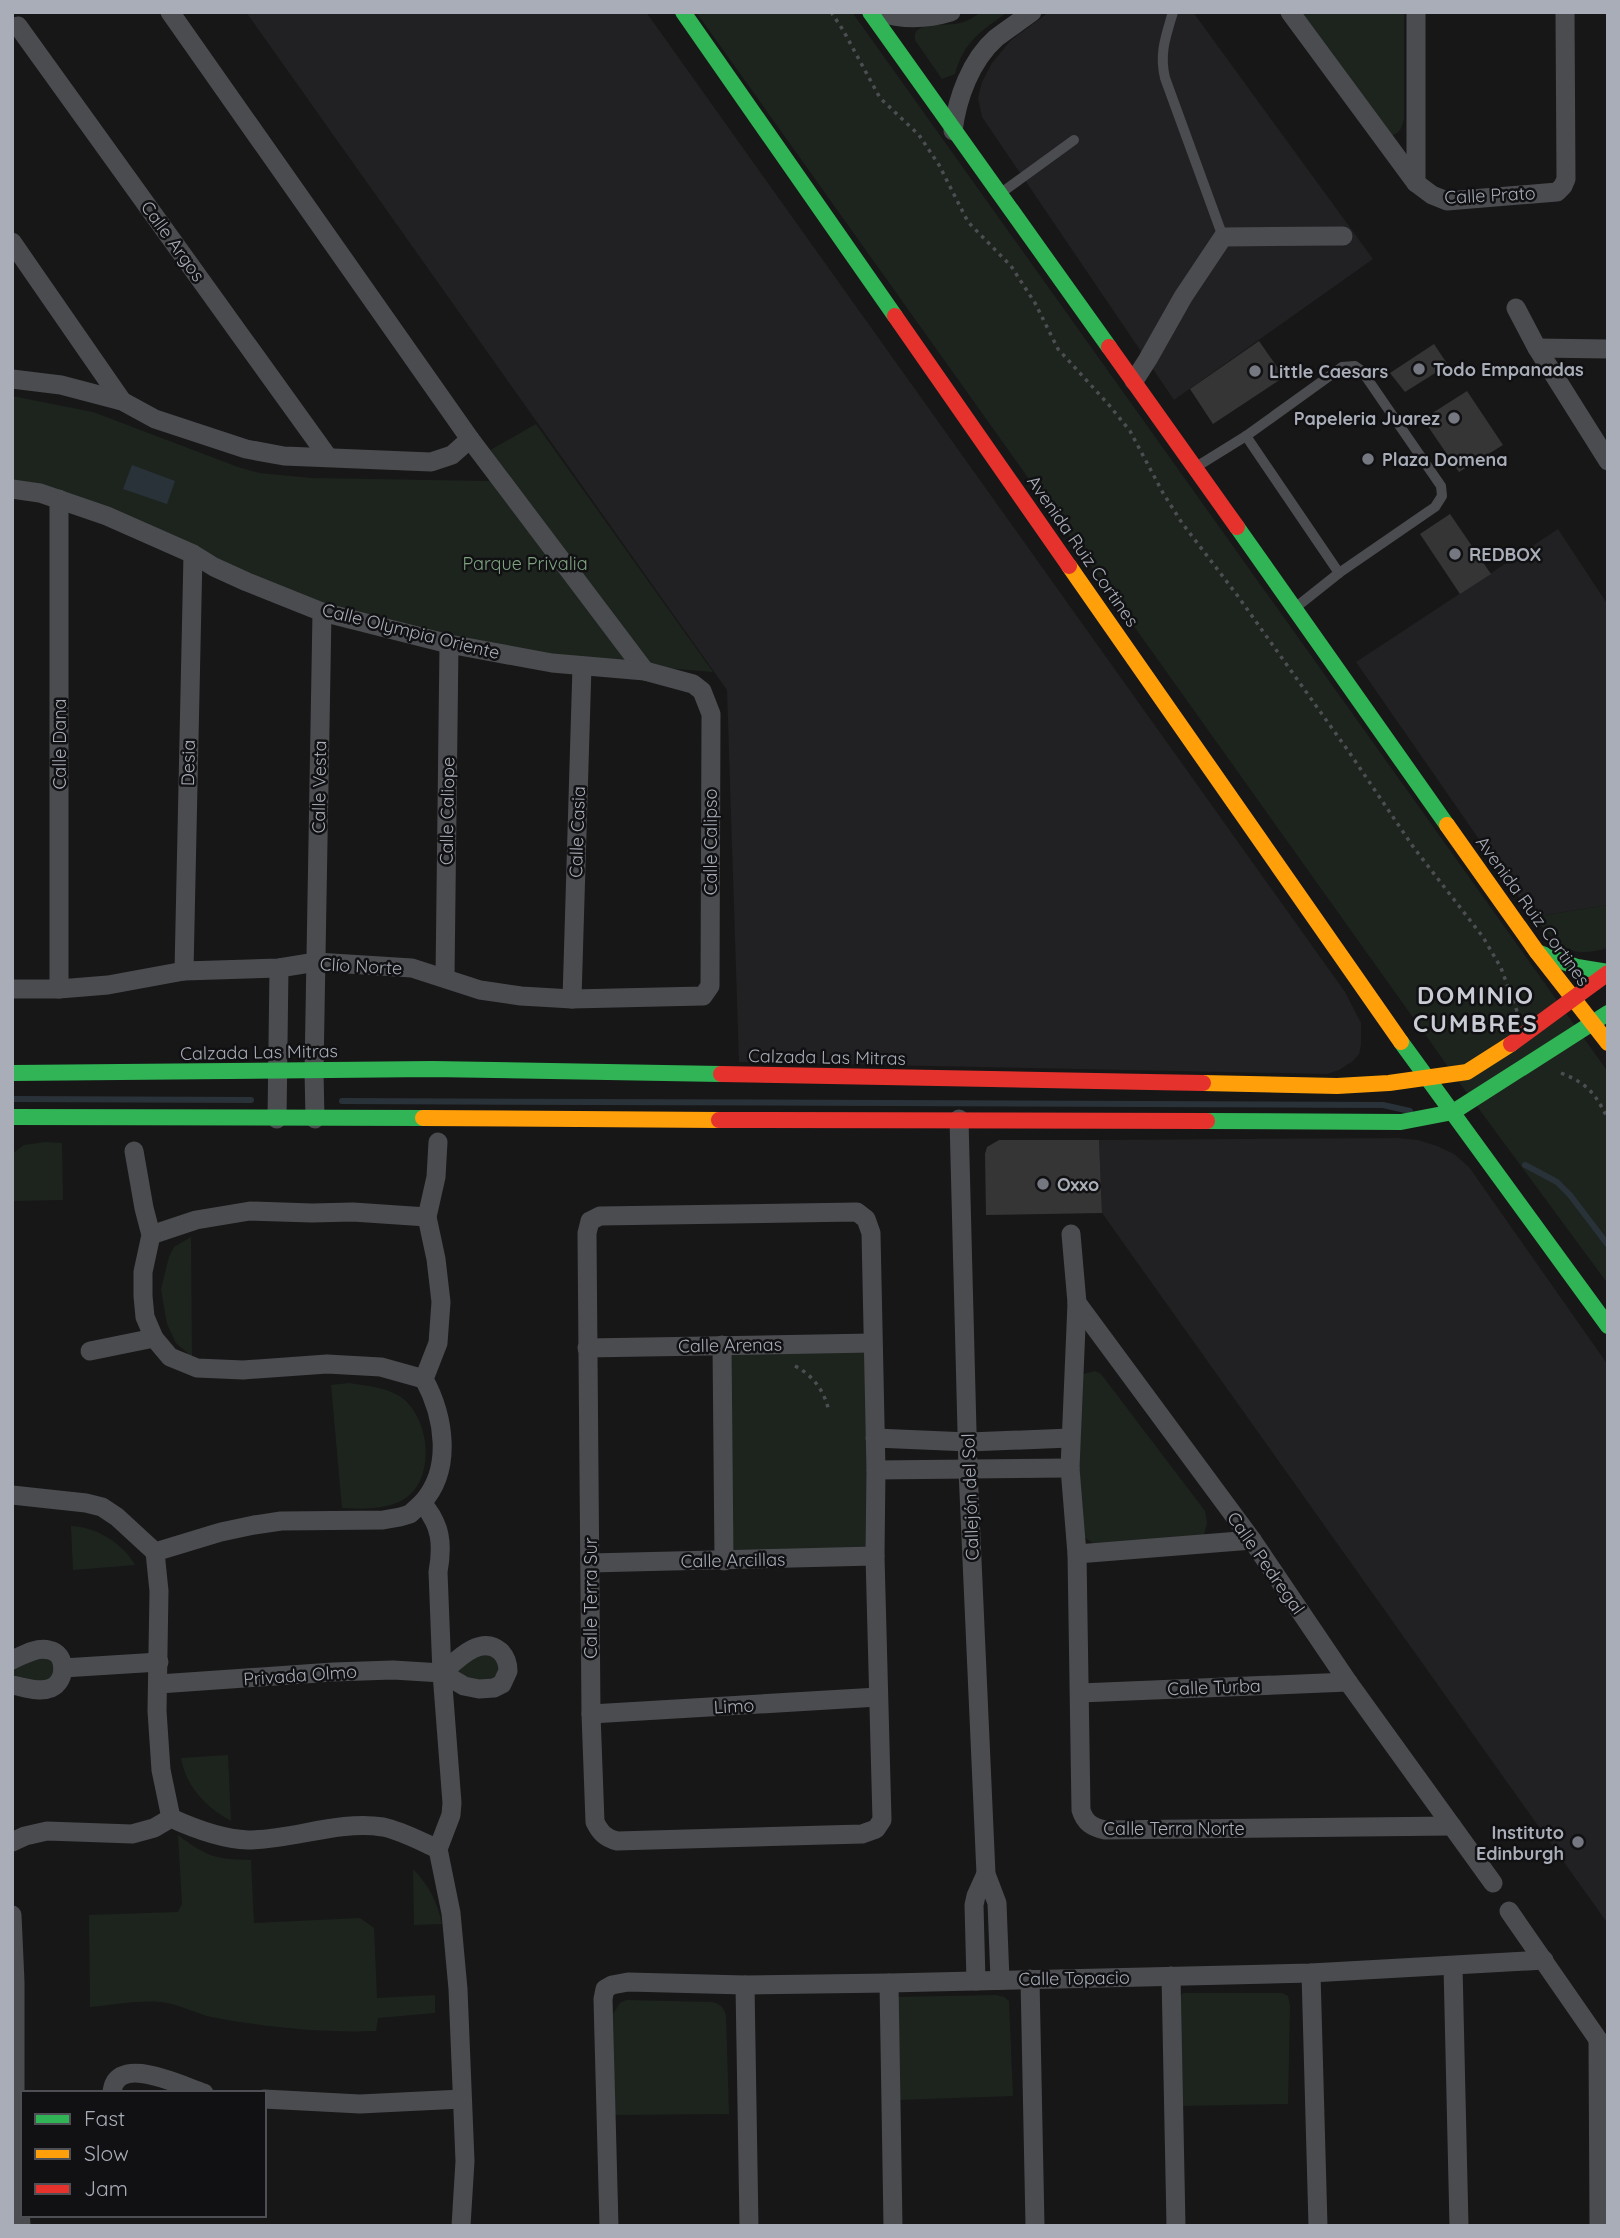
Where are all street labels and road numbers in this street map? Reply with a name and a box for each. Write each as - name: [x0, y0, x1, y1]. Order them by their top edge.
- street label: Calle Prato: [1444, 181, 1536, 209]
- street label: Calle Argos: [136, 196, 210, 286]
- street label: Avenida Ruiz Cortines: [1022, 471, 1144, 631]
- street label: Calle Olympia Oriente: [320, 598, 502, 664]
- street label: Calle Dana: [48, 698, 71, 790]
- street label: Desia: [176, 740, 200, 786]
- street label: Calle Vesta: [307, 740, 331, 834]
- street label: Calle Caliope: [435, 757, 459, 865]
- street label: Calle Casia: [564, 786, 590, 878]
- street label: Calle Calipso: [699, 789, 722, 895]
- street label: Avenida Ruiz Cortines: [1471, 832, 1595, 990]
- street label: Clío Norte: [319, 952, 403, 980]
- street label: Calzada Las Mitras: [180, 1039, 338, 1065]
- street label: Calzada Las Mitras: [748, 1044, 906, 1070]
- street label: Calle Arenas: [678, 1333, 782, 1357]
- street label: Callejón del Sol: [956, 1433, 984, 1561]
- street label: Calle Pedregal: [1222, 1507, 1310, 1619]
- street label: Calle Terra Sur: [579, 1537, 602, 1659]
- street label: Calle Arcillas: [680, 1548, 786, 1572]
- street label: Privada Olmo: [242, 1660, 358, 1690]
- street label: Calle Turba: [1167, 1674, 1261, 1700]
- street label: Limo: [713, 1693, 755, 1719]
- street label: Calle Terra Norte: [1103, 1817, 1245, 1840]
- street label: Calle Topacio: [1018, 1966, 1130, 1990]

